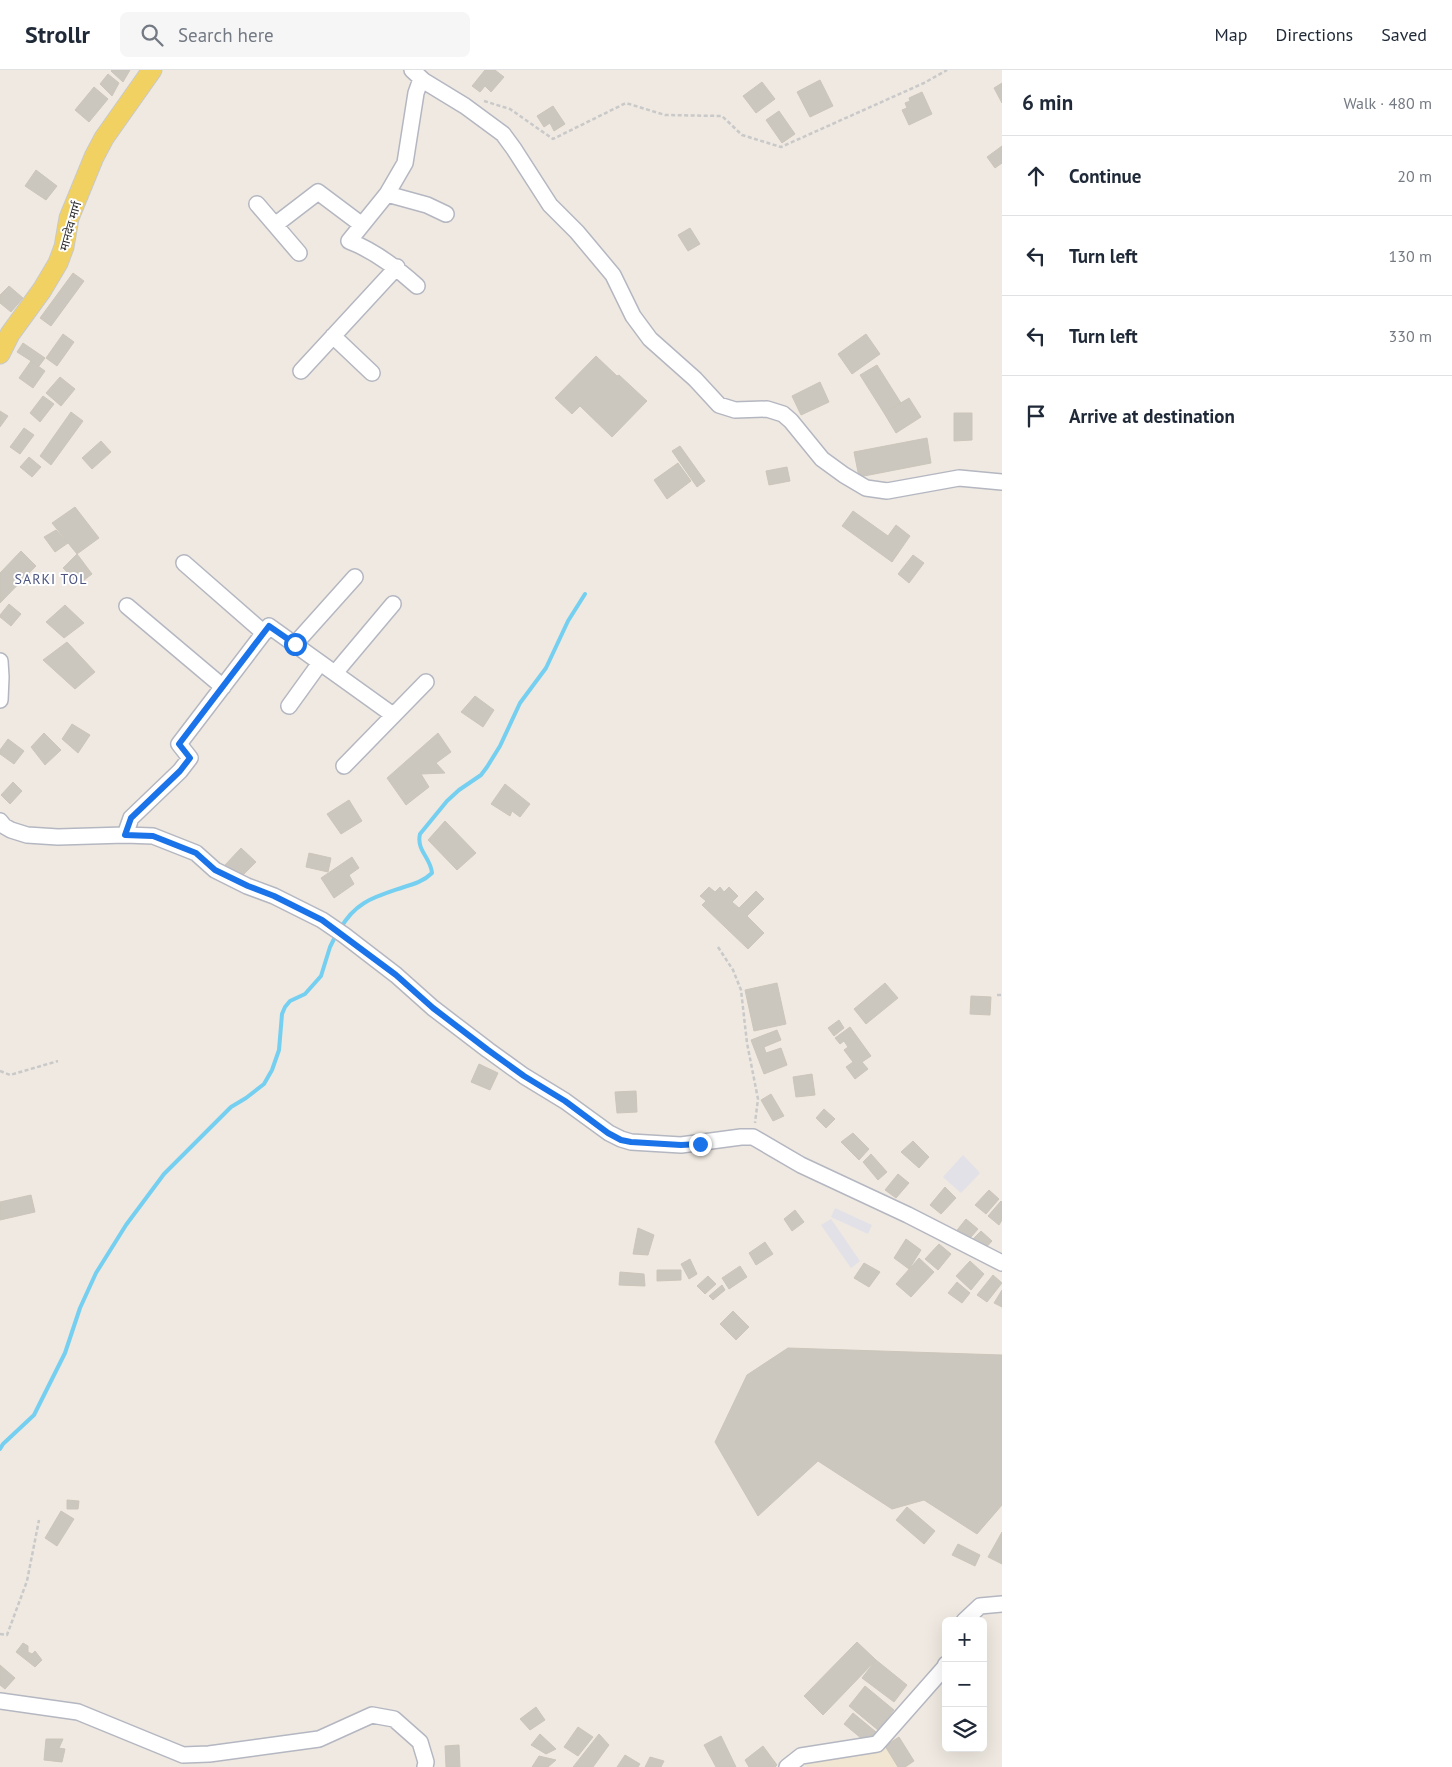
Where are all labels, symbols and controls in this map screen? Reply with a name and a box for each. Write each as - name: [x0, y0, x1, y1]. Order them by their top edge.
- search box: [120, 12, 470, 57]
- text: Strollr: [25, 19, 90, 50]
- icon: search: [138, 21, 166, 49]
- text: Search here: [178, 23, 274, 47]
- text: Map: [1215, 23, 1247, 46]
- text: Directions: [1275, 23, 1353, 46]
- text: Saved: [1381, 23, 1427, 46]
- text: 6 min: [1022, 89, 1073, 116]
- text: Walk · 480 m: [1343, 93, 1432, 113]
- icon: ahead: [1022, 162, 1050, 190]
- text: Continue: [1069, 164, 1141, 188]
- text: 20 m: [1397, 166, 1432, 186]
- street label: मानदेव मार्ग: [56, 199, 84, 252]
- icon: left: [1022, 242, 1050, 270]
- text: Turn left: [1069, 244, 1138, 268]
- text: 130 m: [1389, 246, 1432, 266]
- icon: left: [1022, 322, 1050, 350]
- text: Turn left: [1069, 324, 1138, 348]
- text: 330 m: [1389, 326, 1432, 346]
- icon: arrive: [1022, 402, 1050, 430]
- text: Arrive at destination: [1069, 404, 1235, 428]
- district label: SARKI TOL: [15, 570, 87, 588]
- route start: [284, 633, 307, 656]
- route end: [689, 1133, 712, 1156]
- map controls: [942, 1617, 987, 1752]
- button: +: [942, 1617, 987, 1662]
- button: −: [942, 1662, 987, 1707]
- button: layers: [942, 1707, 987, 1752]

